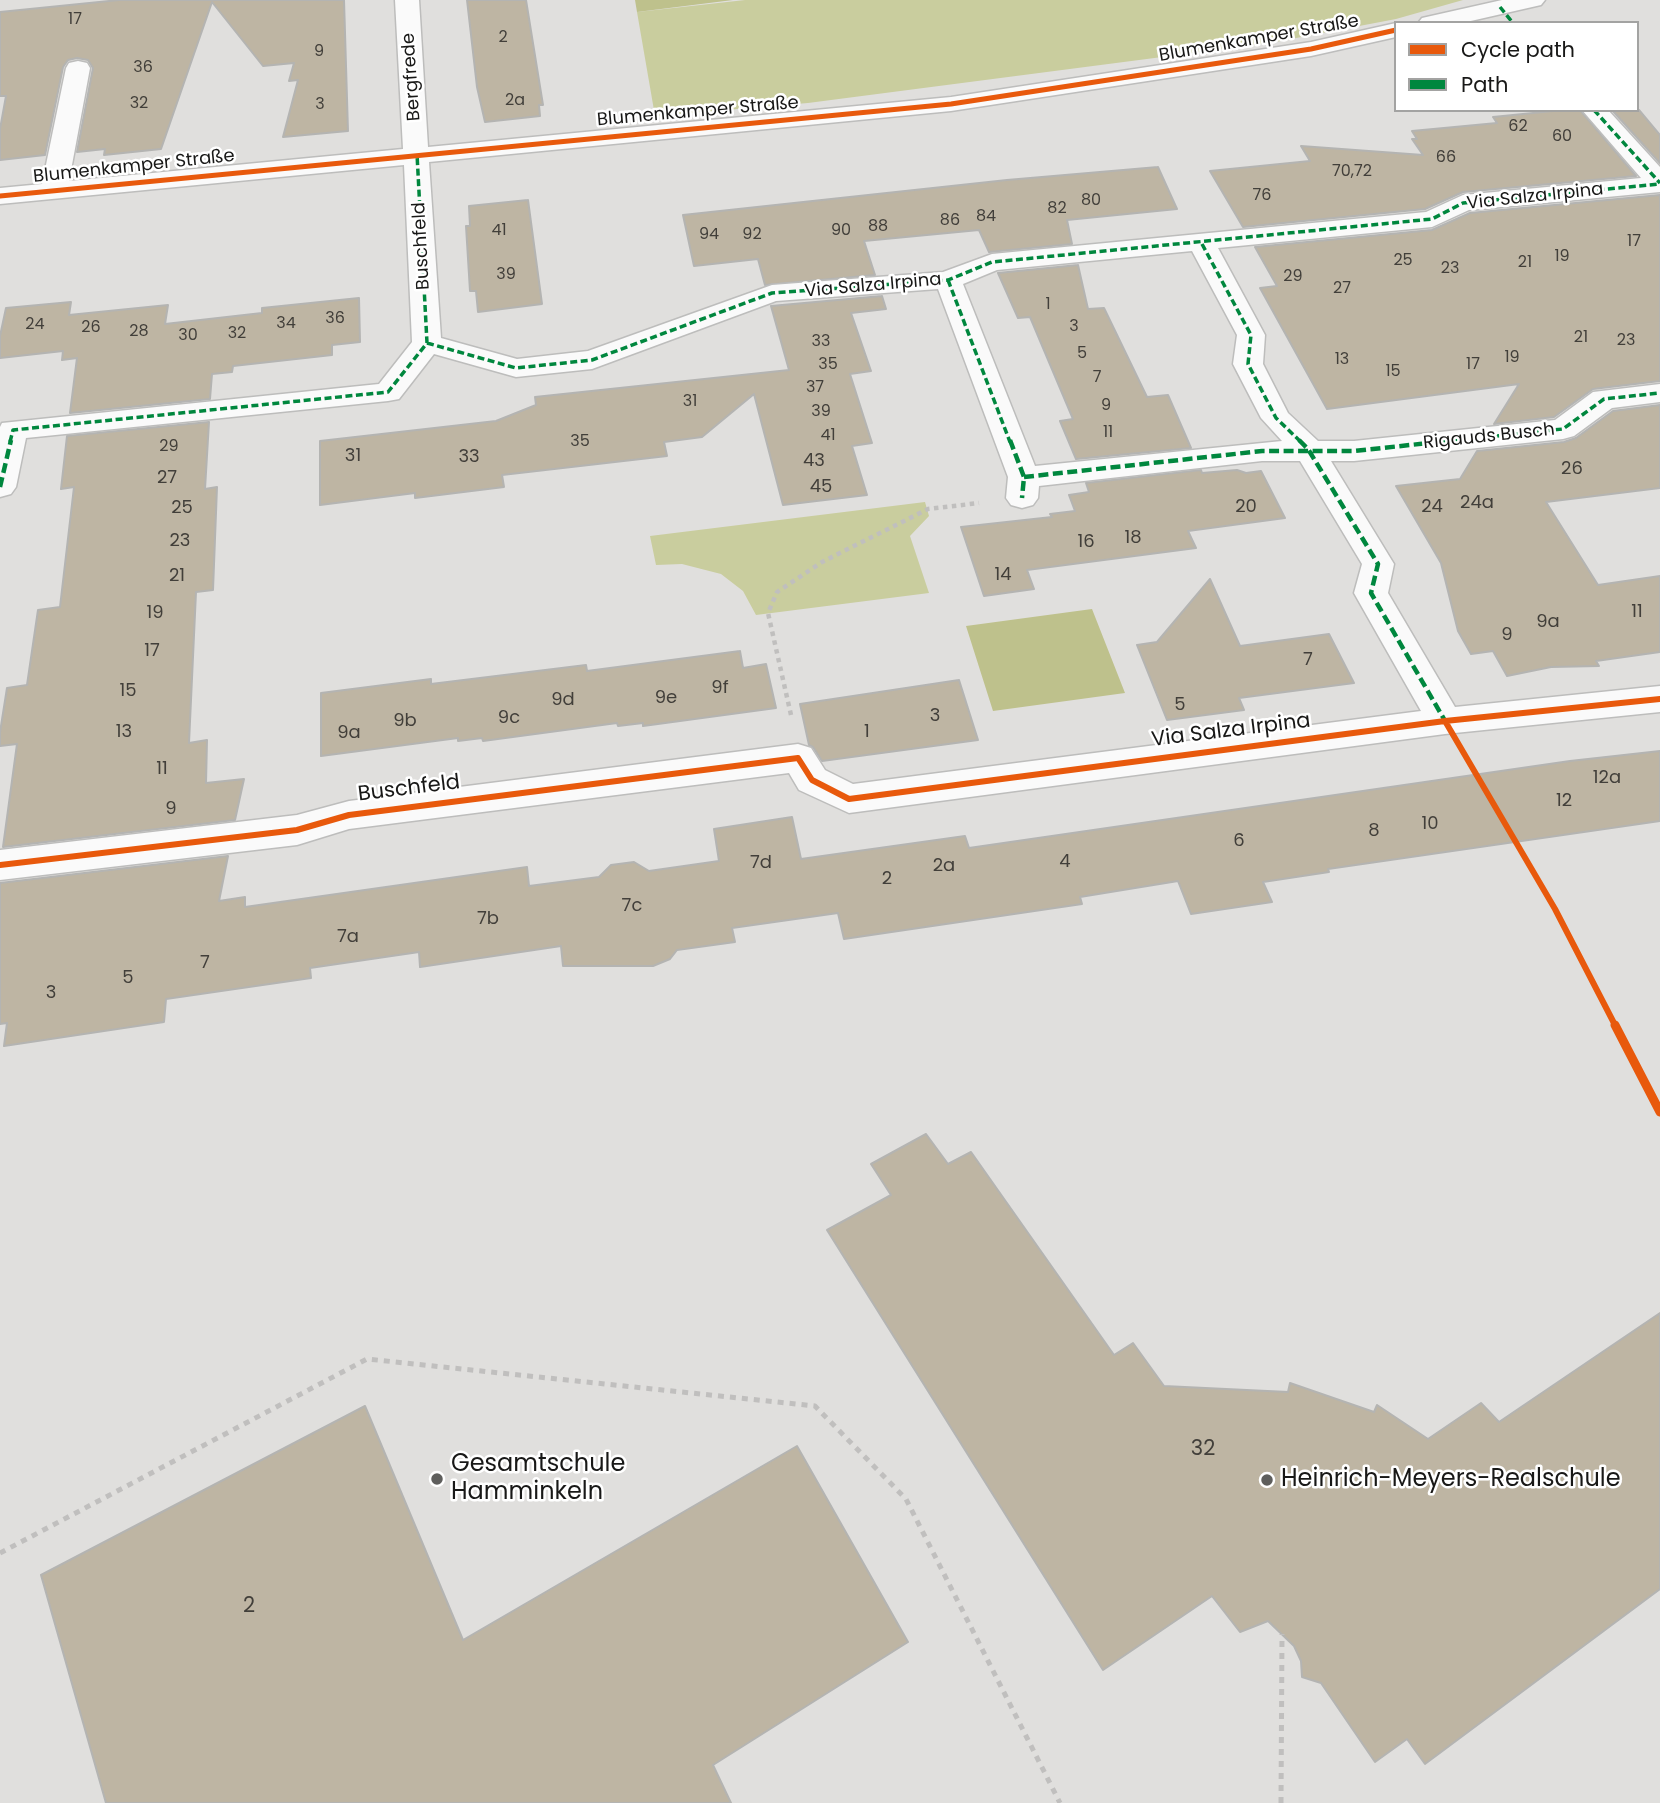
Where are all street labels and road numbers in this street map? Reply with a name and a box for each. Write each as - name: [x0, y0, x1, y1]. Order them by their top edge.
- street label: Blumenkamper Straße: [1157, 11, 1361, 67]
- street label: Bergfrede: [398, 32, 426, 122]
- street label: Blumenkamper Straße: [596, 92, 800, 132]
- street label: Blumenkamper Straße: [32, 146, 236, 188]
- street label: Via Salza Irpina: [1466, 179, 1604, 215]
- street label: Buschfeld: [409, 201, 435, 291]
- street label: Via Salza Irpina: [804, 269, 942, 303]
- street label: Rigauds Busch: [1422, 419, 1556, 455]
- street label: Via Salza Irpina: [1150, 709, 1312, 753]
- street label: Buschfeld: [356, 770, 462, 808]

